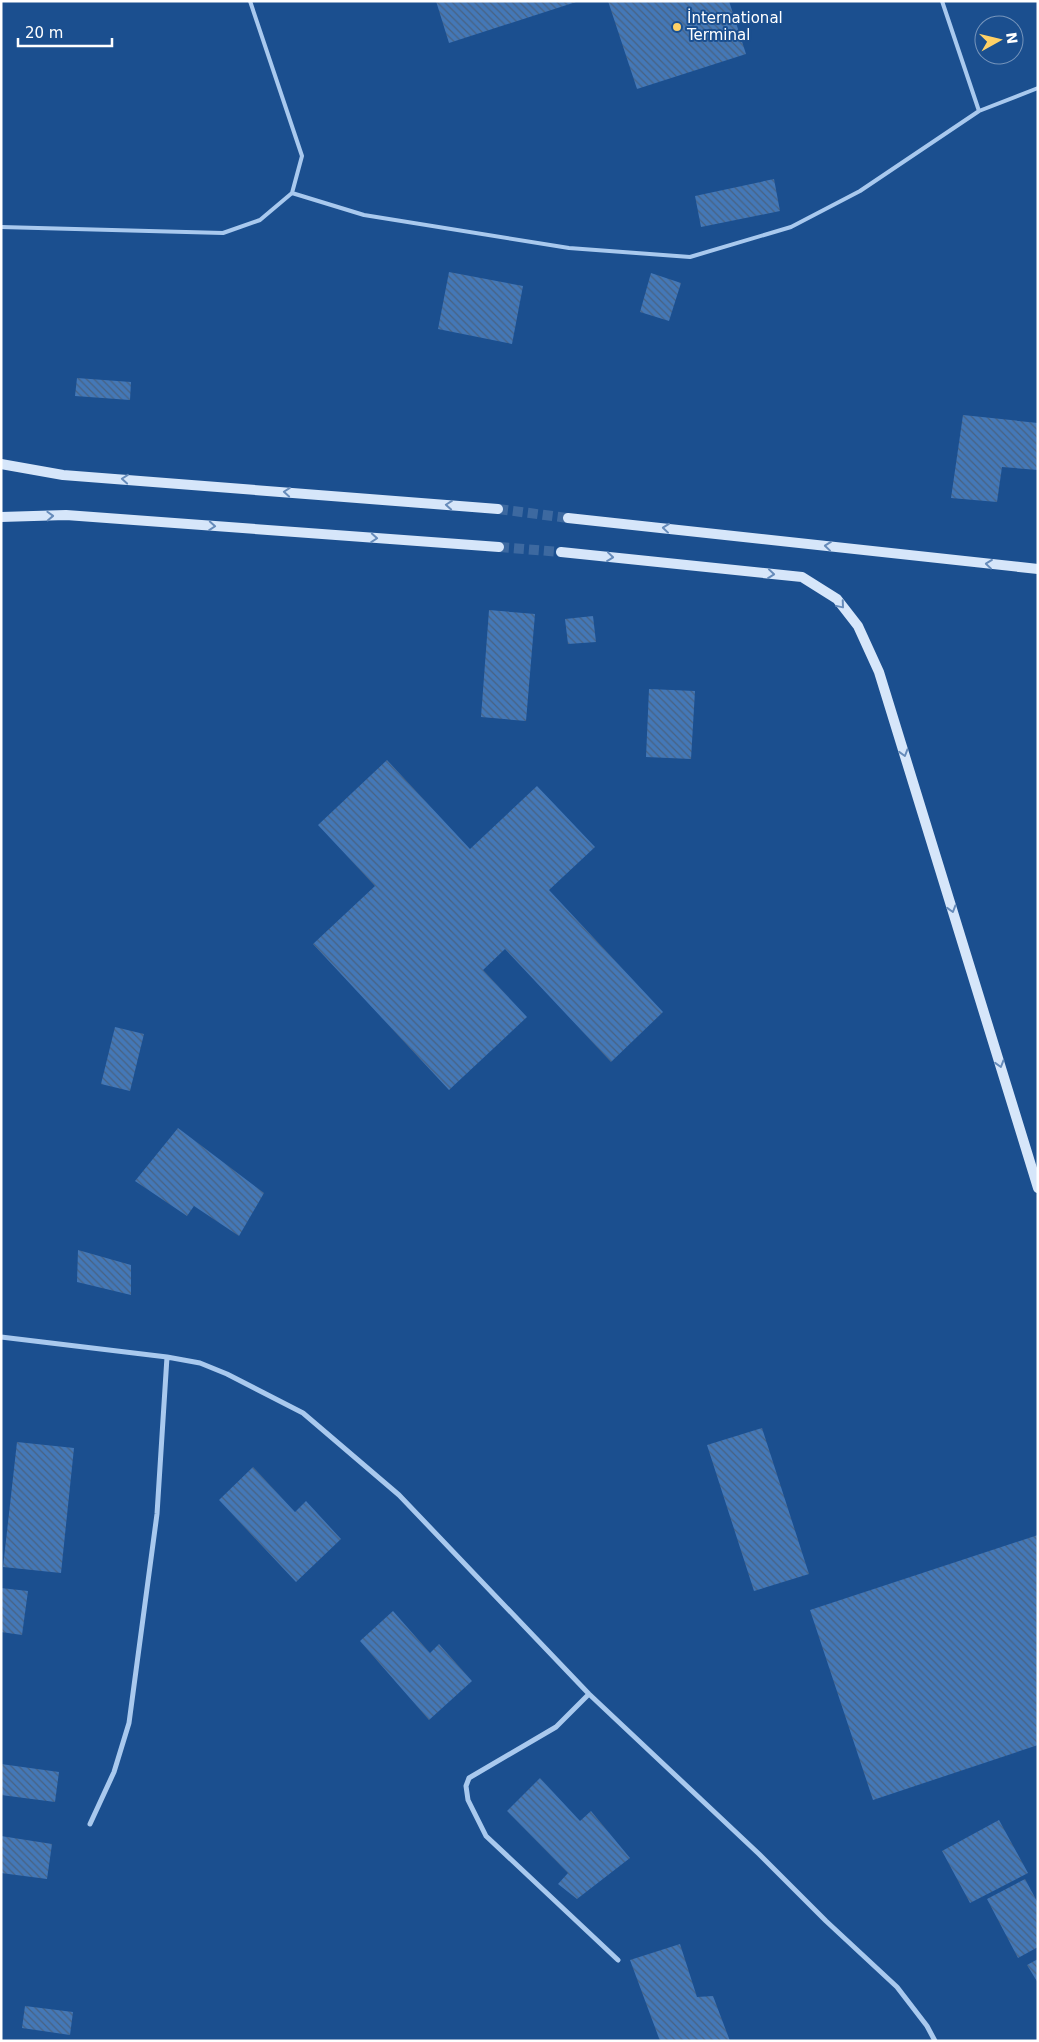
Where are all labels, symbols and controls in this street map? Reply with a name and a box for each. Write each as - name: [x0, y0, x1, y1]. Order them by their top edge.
- place label: İnternational Terminal: [686, 8, 783, 44]
- scale bar: [18, 15, 111, 47]
- north arrow: [974, 15, 1024, 65]
- marker: İnternational Terminal: [671, 21, 683, 33]
- text: 20 m: [25, 24, 63, 42]
- text: N: [1003, 31, 1021, 45]
- one-way arrow: [121, 474, 129, 485]
- one-way arrow: [283, 487, 291, 498]
- one-way arrow: [445, 500, 453, 511]
- one-way arrow: [46, 511, 54, 521]
- one-way arrow: [208, 520, 216, 531]
- one-way arrow: [662, 523, 670, 534]
- one-way arrow: [370, 532, 378, 543]
- one-way arrow: [823, 541, 831, 552]
- one-way arrow: [606, 551, 614, 562]
- one-way arrow: [985, 559, 993, 570]
- one-way arrow: [768, 568, 776, 579]
- one-way arrow: [835, 600, 844, 609]
- one-way arrow: [898, 749, 908, 757]
- one-way arrow: [946, 904, 956, 912]
- one-way arrow: [994, 1059, 1004, 1068]

